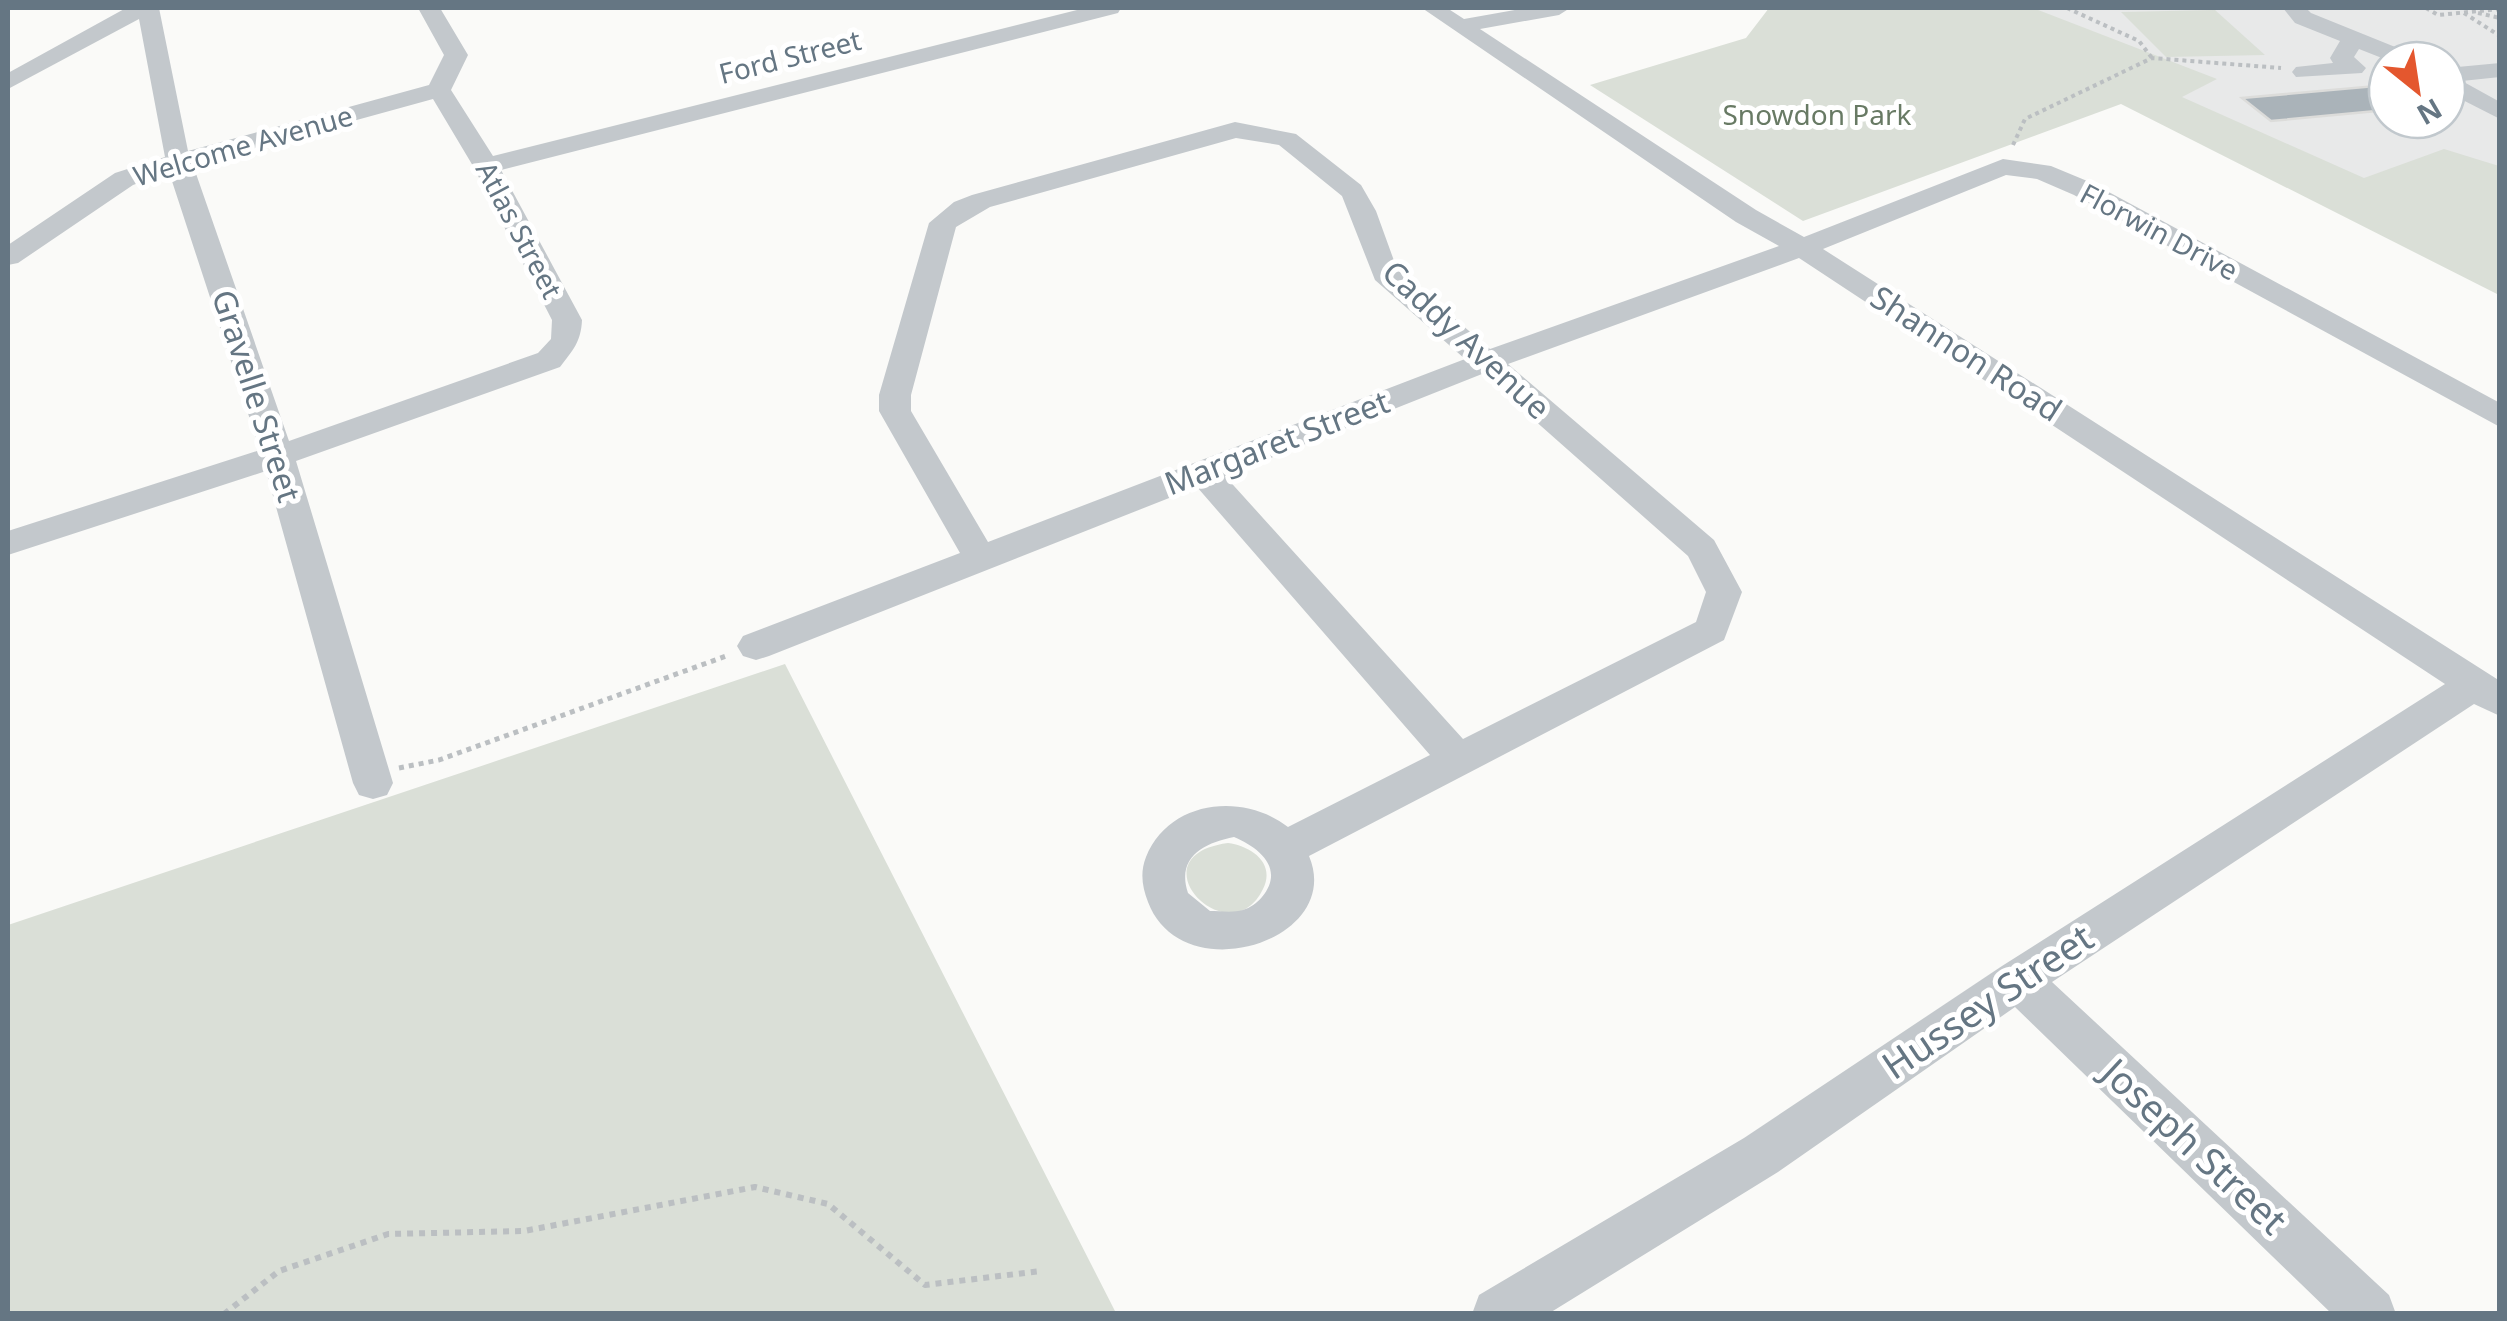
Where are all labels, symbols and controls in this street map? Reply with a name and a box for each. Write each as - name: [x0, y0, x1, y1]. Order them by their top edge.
- street label: Ford Street: [715, 20, 865, 92]
- north arrow: [2367, 40, 2467, 140]
- text: N: [2411, 90, 2449, 135]
- park label: Snowdon Park: [1723, 95, 1912, 133]
- street label: Welcome Avenue: [129, 96, 357, 195]
- street label: Atlas Street: [468, 154, 572, 305]
- street label: Florwin Drive: [2074, 174, 2245, 289]
- street label: Caddy Avenue: [1374, 250, 1560, 428]
- street label: Shannon Road: [1863, 275, 2070, 430]
- street label: Gravelle Street: [203, 284, 312, 507]
- street label: Margaret Street: [1158, 379, 1395, 504]
- street label: Hussey Street: [1871, 911, 2103, 1090]
- street label: Joseph Street: [2089, 1044, 2299, 1245]

